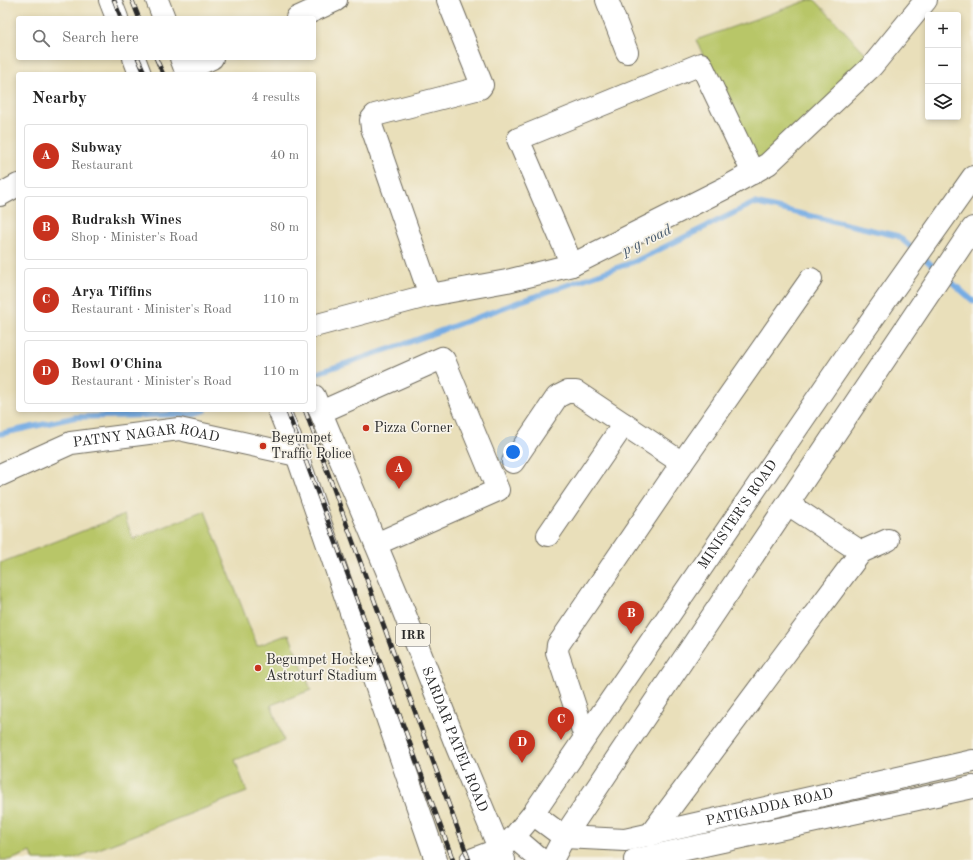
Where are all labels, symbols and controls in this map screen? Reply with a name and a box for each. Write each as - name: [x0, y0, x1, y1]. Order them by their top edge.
- map controls: [925, 12, 961, 120]
- button: +: [925, 12, 961, 48]
- search box: [16, 16, 316, 60]
- icon: search: [30, 27, 52, 49]
- text: Search here: [62, 31, 139, 46]
- button: −: [925, 48, 961, 84]
- button: layers: [925, 84, 961, 120]
- text: Nearby: [32, 90, 87, 107]
- text: 4 results: [251, 91, 300, 104]
- text: Subway: [71, 141, 122, 156]
- text: A: [41, 149, 51, 162]
- text: 40 m: [270, 149, 299, 162]
- text: Restaurant: [71, 159, 133, 172]
- text: Rudraksh Wines: [71, 213, 181, 228]
- text: B: [41, 221, 51, 234]
- text: 80 m: [270, 221, 299, 234]
- water label: p g road: [618, 223, 675, 260]
- text: Shop · Minister's Road: [71, 231, 198, 244]
- text: Arya Tiffins: [71, 285, 152, 300]
- text: C: [42, 293, 50, 306]
- text: 110 m: [262, 293, 299, 306]
- text: Restaurant · Minister's Road: [71, 303, 232, 316]
- text: Bowl O'China: [71, 357, 162, 372]
- text: D: [41, 365, 51, 378]
- text: 110 m: [262, 365, 299, 378]
- text: Restaurant · Minister's Road: [71, 375, 232, 388]
- place label: Pizza Corner: [374, 421, 453, 435]
- street label: PATNY NAGAR ROAD: [72, 422, 221, 450]
- marker: Pizza Corner: [361, 423, 371, 433]
- place label: Begumpet Traffic Police: [271, 431, 352, 461]
- marker: Begumpet Traffic Police: [258, 441, 268, 451]
- your location: [503, 442, 523, 462]
- pin: A: [386, 456, 412, 489]
- street label: MINISTER'S ROAD: [696, 458, 780, 572]
- pin: B: [618, 601, 644, 634]
- road number: IRR: [396, 624, 430, 646]
- place label: Begumpet Hockey Astroturf Stadium: [266, 653, 377, 683]
- marker: Begumpet Hockey Astroturf Stadium: [253, 663, 263, 673]
- street label: SARDAR PATEL ROAD: [419, 665, 490, 814]
- pin: C: [548, 707, 574, 740]
- pin: D: [509, 730, 535, 763]
- street label: PATIGADDA ROAD: [705, 786, 835, 828]

